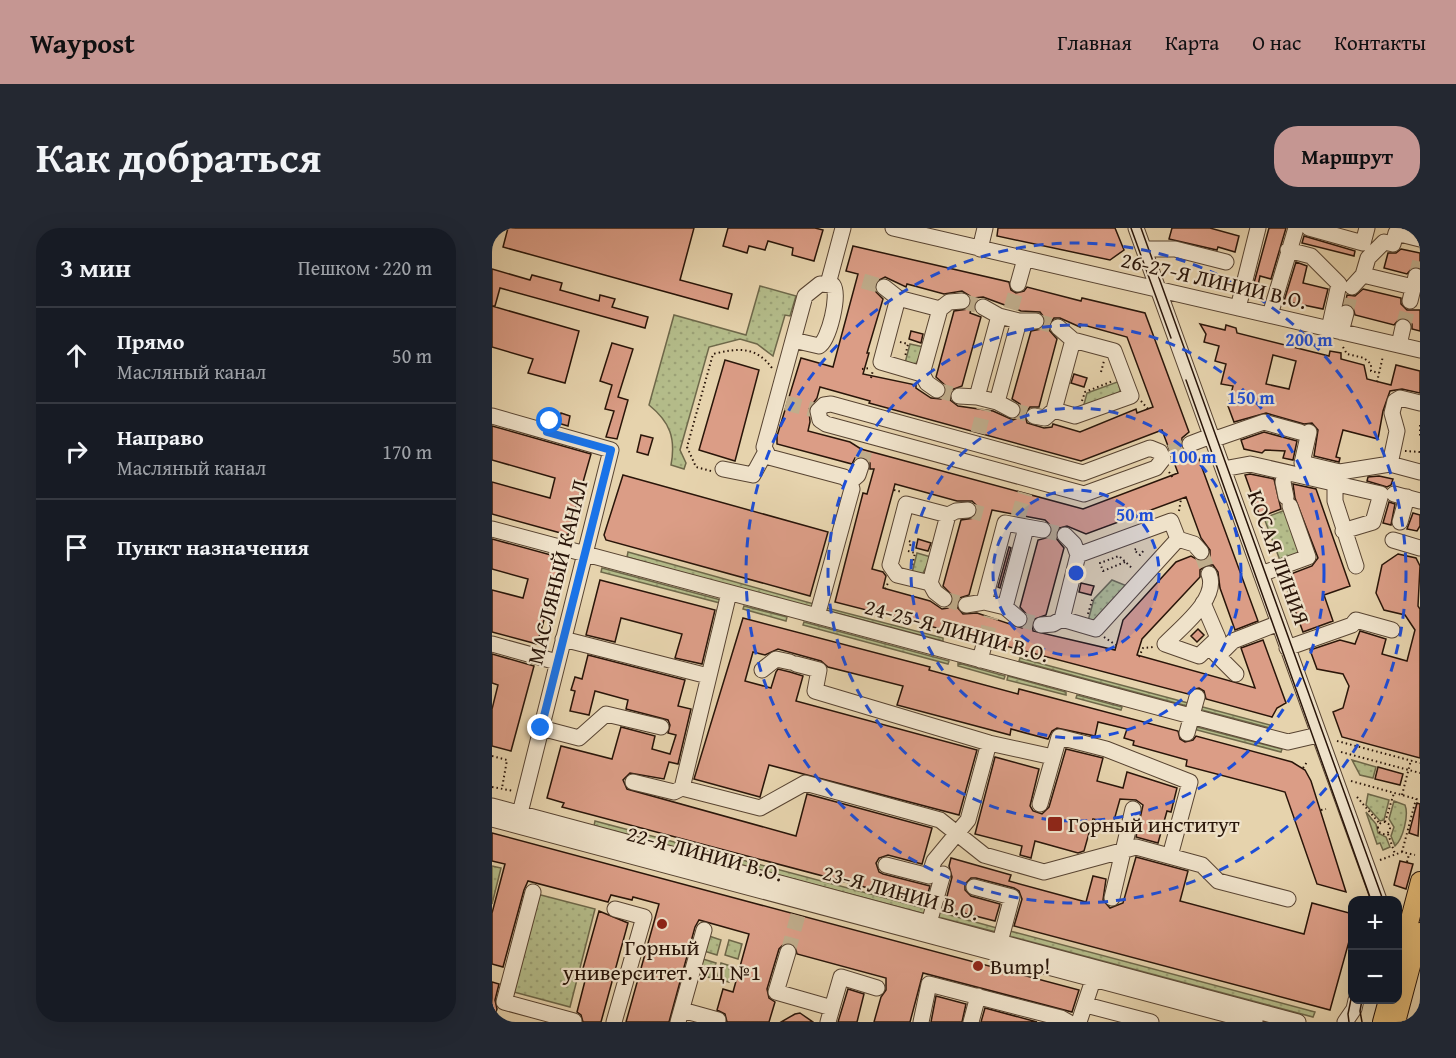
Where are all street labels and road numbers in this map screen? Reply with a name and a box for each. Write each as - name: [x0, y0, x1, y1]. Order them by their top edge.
- street label: 26-27-Я ЛИНИИ В.О.: [1118, 243, 1310, 317]
- street label: МАСЛЯНЫЙ КАНАЛ: [519, 476, 595, 668]
- street label: КОСАЯ ЛИНИЯ: [1240, 485, 1318, 629]
- street label: 24-25-Я ЛИНИИ В.О.: [861, 590, 1053, 670]
- street label: 22-Я ЛИНИИ В.О.: [623, 817, 787, 889]
- street label: 23-Я ЛИНИИ В.О.: [819, 856, 983, 928]

